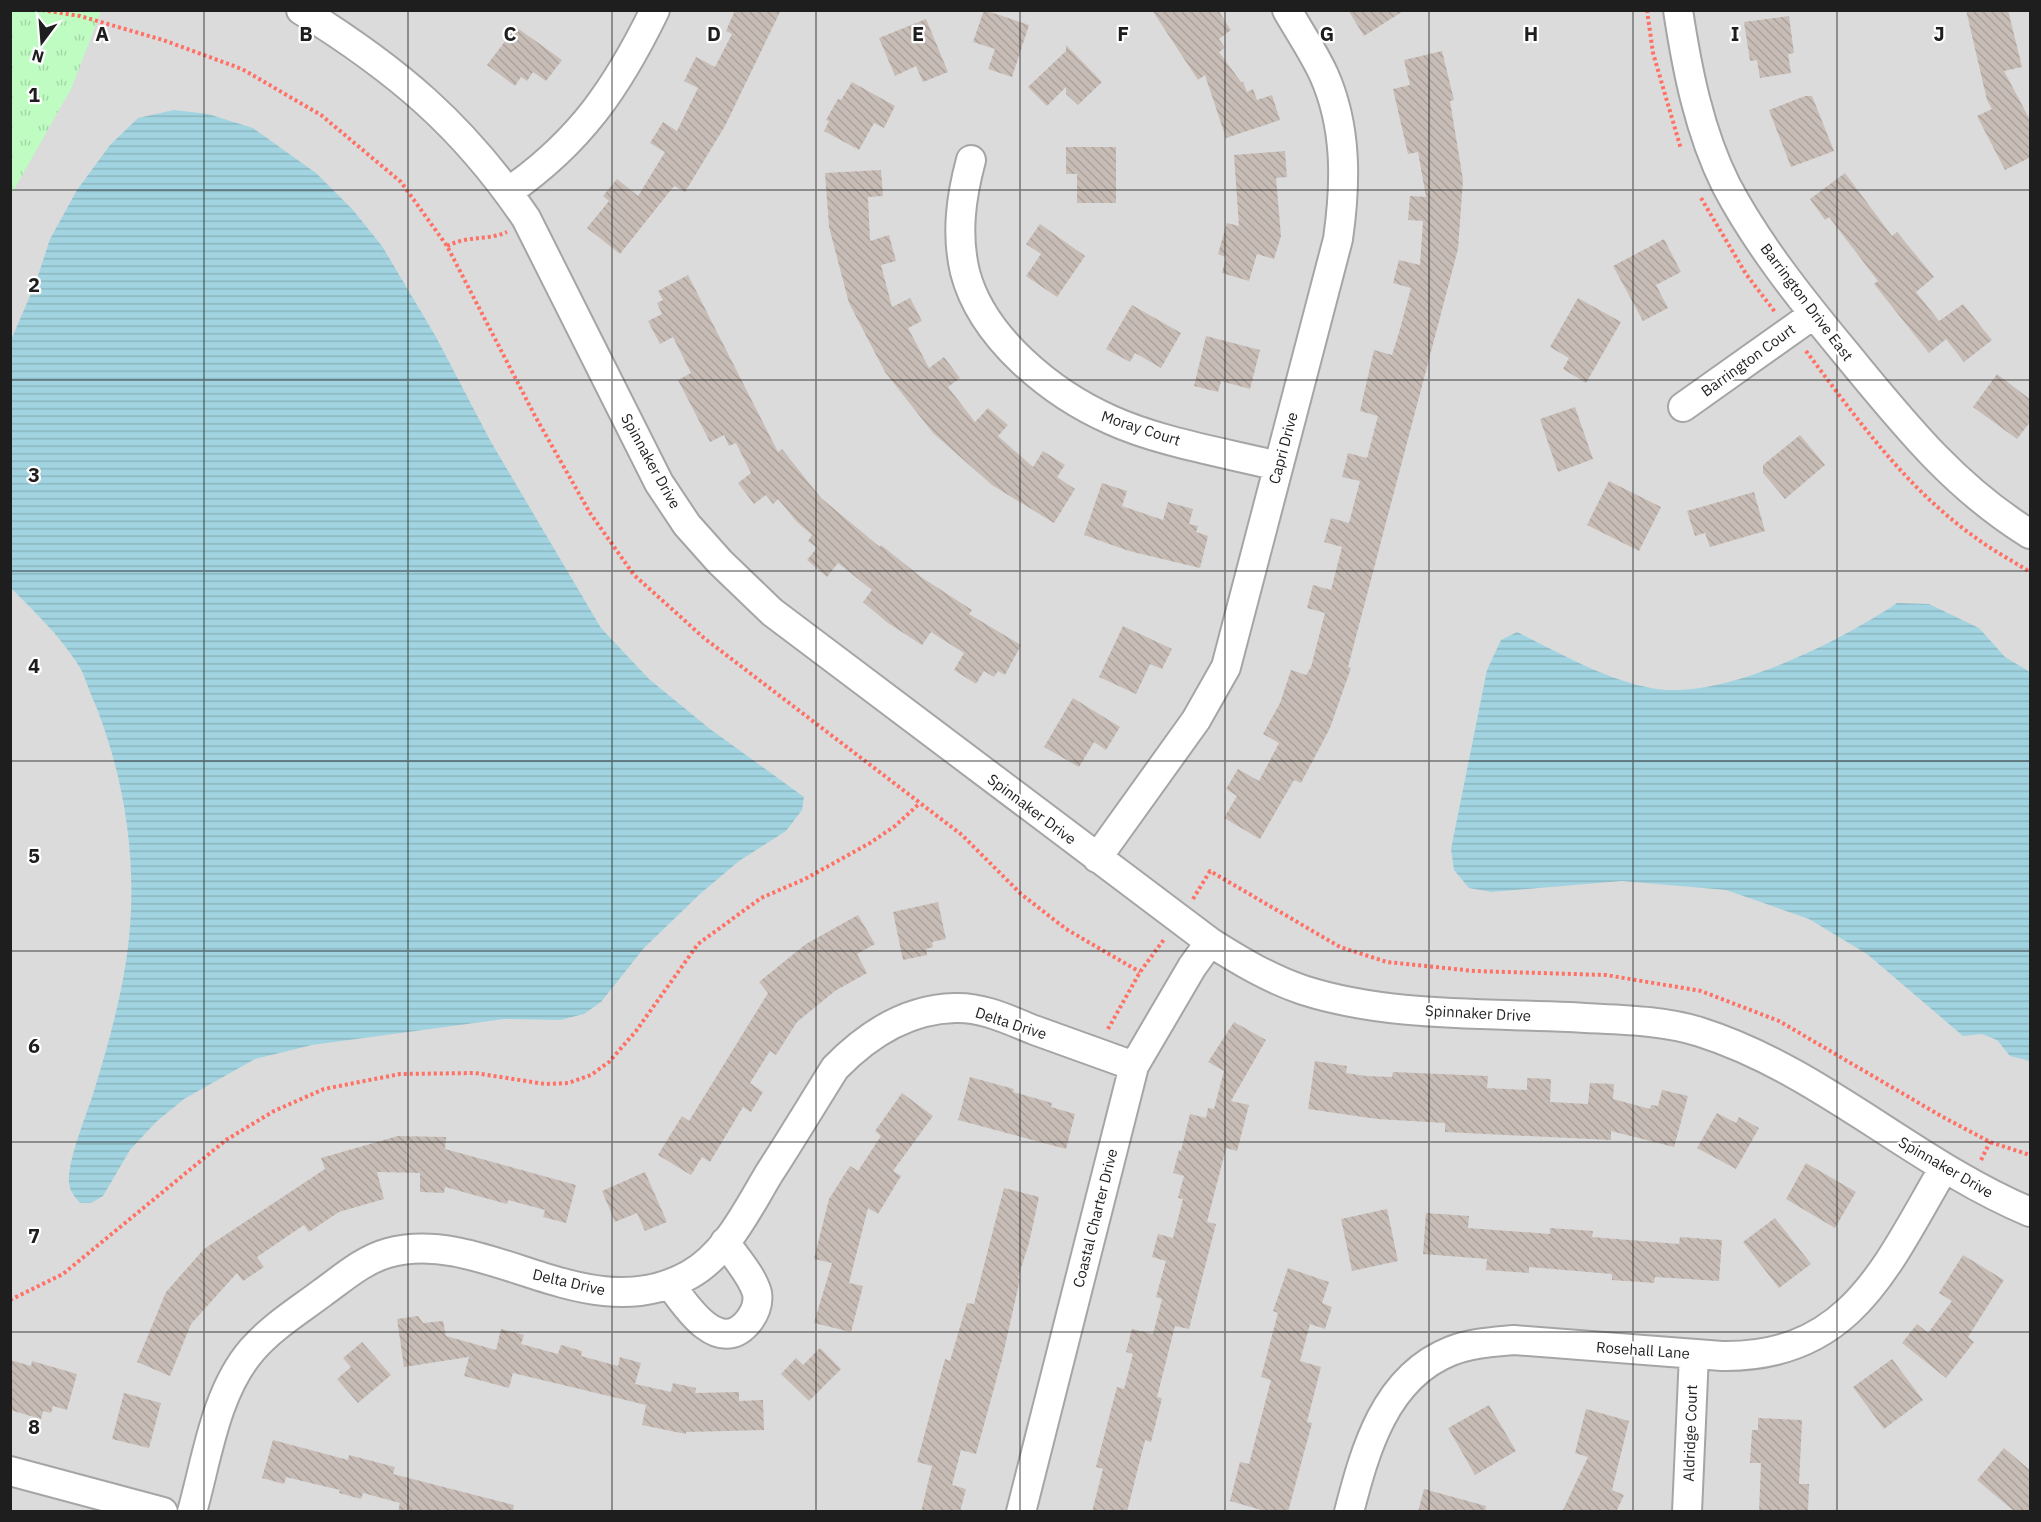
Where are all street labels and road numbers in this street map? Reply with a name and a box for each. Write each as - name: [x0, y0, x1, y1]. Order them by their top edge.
- street label: Barrington Drive East: [1757, 239, 1857, 365]
- street label: Barrington Court: [1697, 319, 1799, 401]
- street label: Moray Court: [1099, 406, 1183, 450]
- street label: Spinnaker Drive: [617, 410, 685, 512]
- street label: Capri Drive: [1264, 410, 1302, 486]
- street label: Spinnaker Drive: [984, 770, 1080, 848]
- street label: Spinnaker Drive: [1425, 1001, 1531, 1025]
- street label: Delta Drive: [973, 1003, 1049, 1043]
- street label: Spinnaker Drive: [1895, 1132, 1997, 1202]
- street label: Coastal Charter Drive: [1069, 1147, 1121, 1289]
- street label: Delta Drive: [531, 1264, 607, 1300]
- street label: Rosehall Lane: [1596, 1337, 1690, 1363]
- street label: Aldridge Court: [1679, 1384, 1701, 1482]

